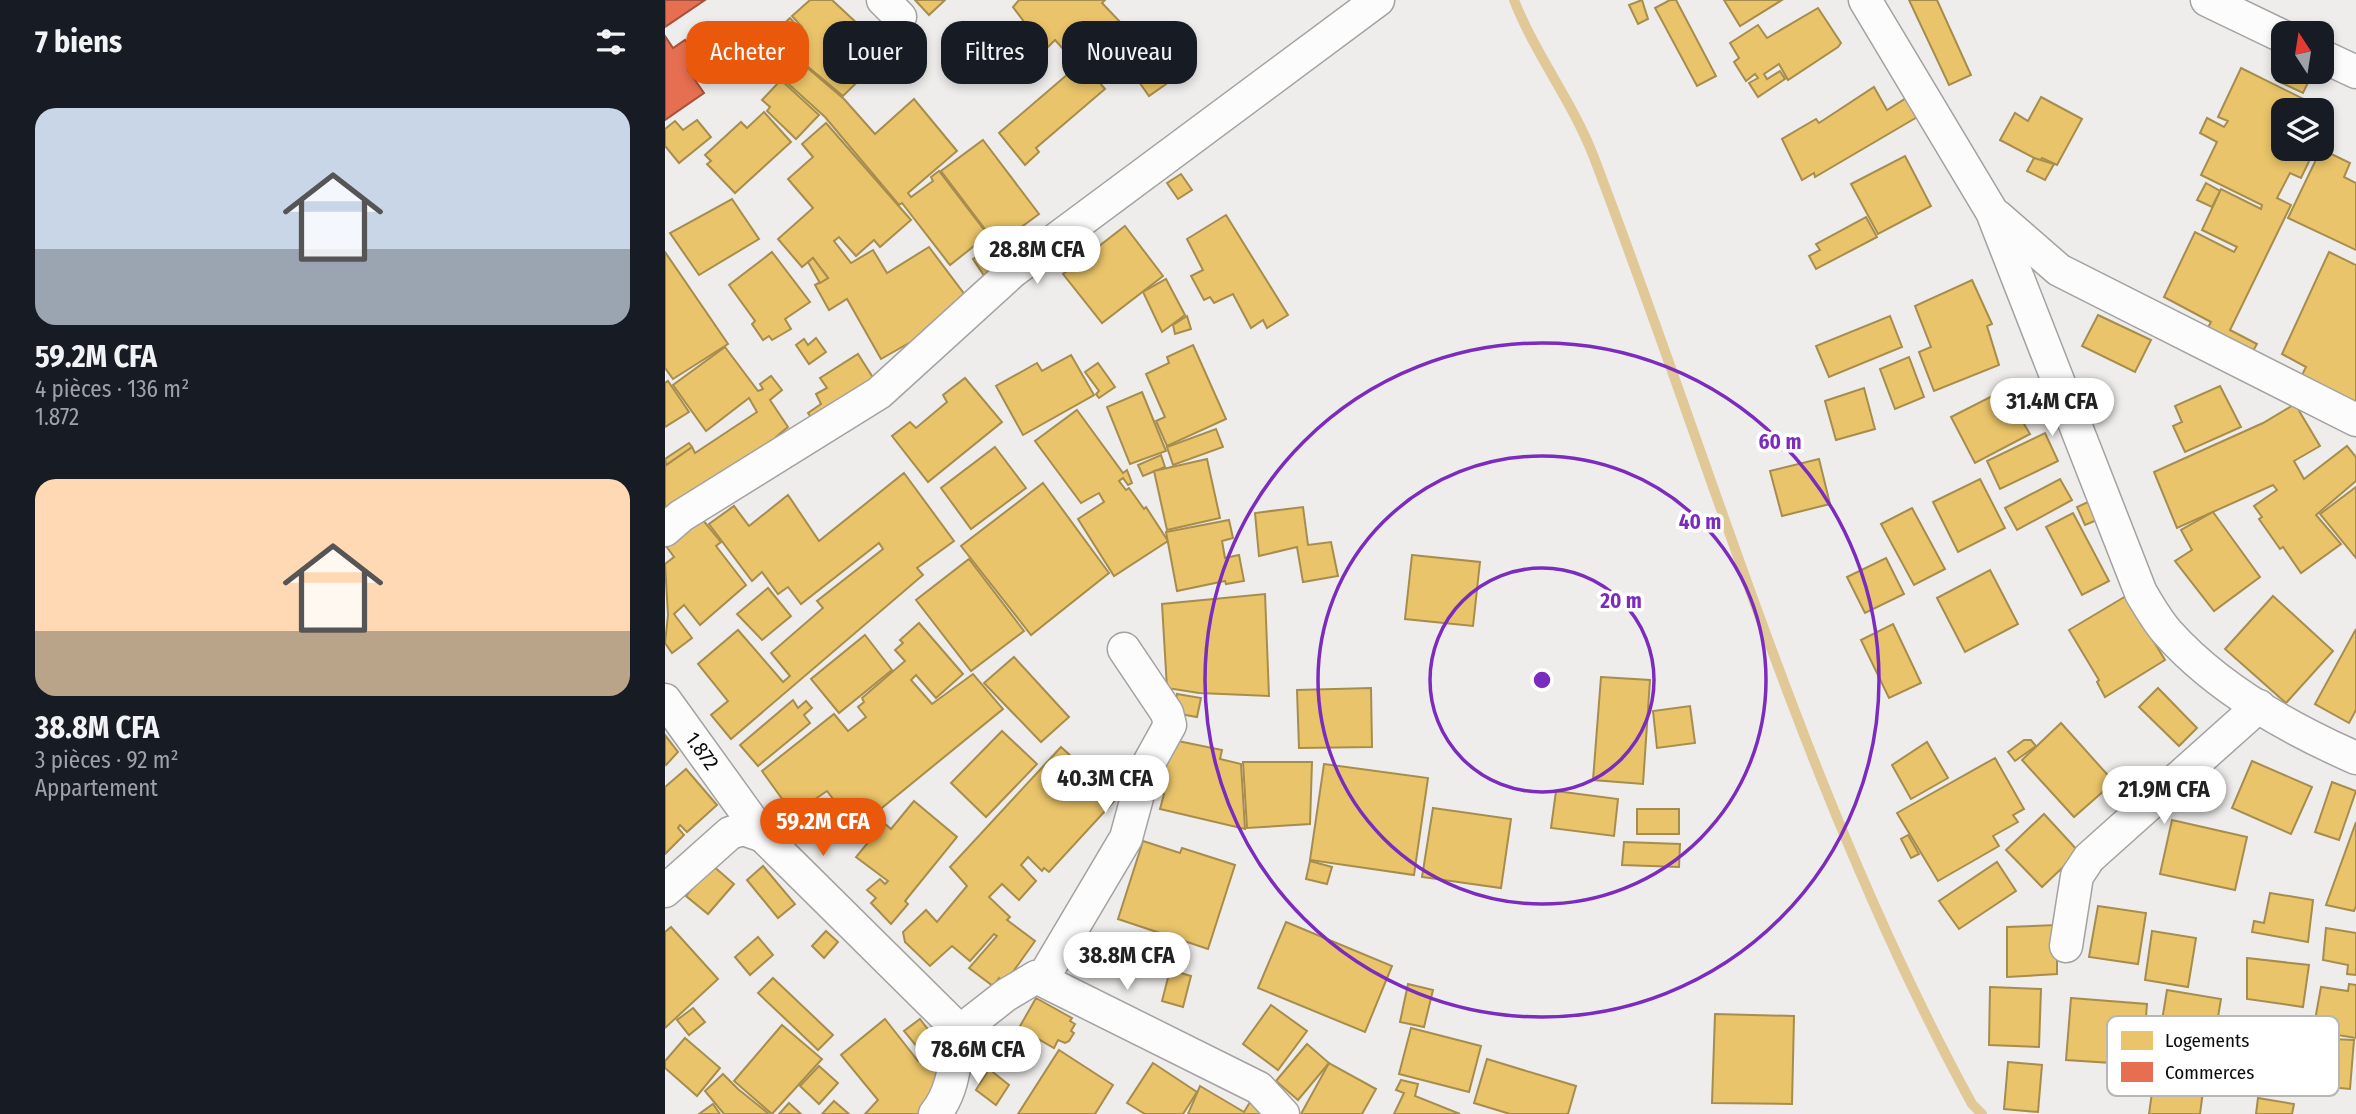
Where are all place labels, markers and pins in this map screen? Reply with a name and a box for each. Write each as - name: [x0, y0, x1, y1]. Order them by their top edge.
- pin: 28.8M CFA: [957, 226, 1117, 286]
- pin: 31.4M CFA: [1972, 378, 2132, 438]
- centre of rings: [1530, 668, 1554, 692]
- pin: 40.3M CFA: [1025, 756, 1185, 815]
- pin: 21.9M CFA: [2084, 766, 2244, 826]
- pin: 59.2M CFA: [743, 798, 903, 858]
- pin: 38.8M CFA: [1047, 932, 1207, 992]
- pin: 78.6M CFA: [898, 1026, 1058, 1086]

